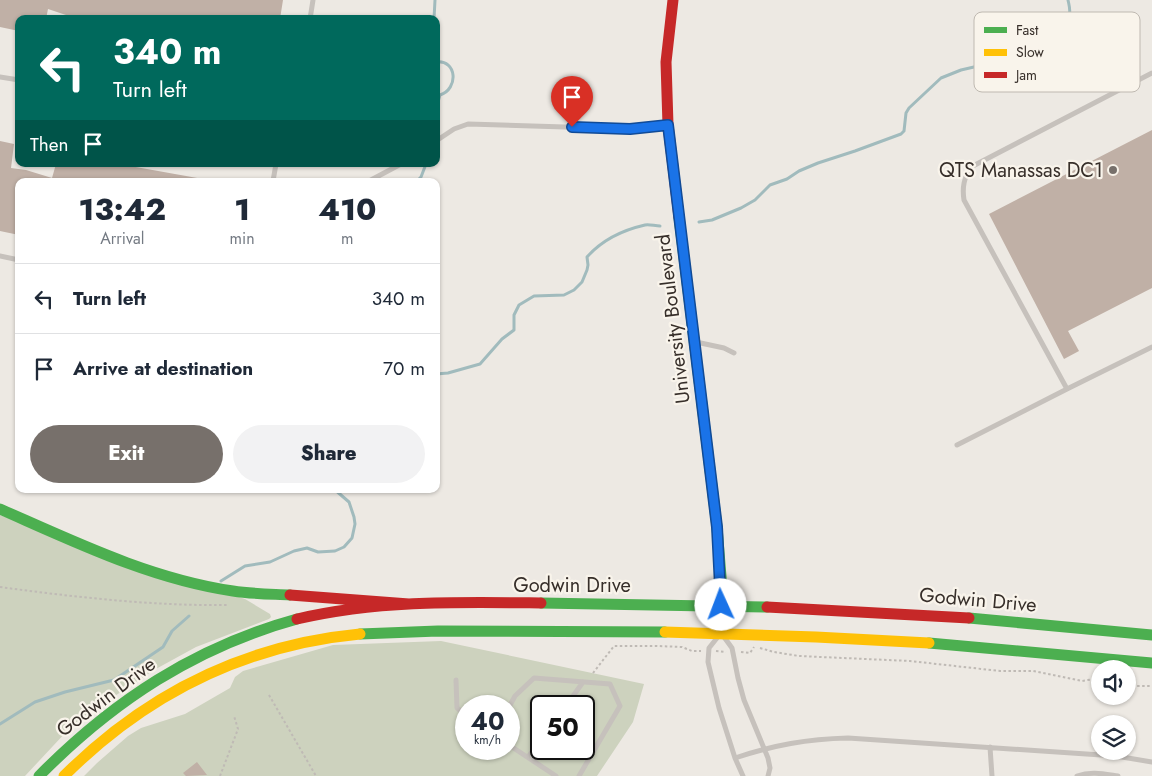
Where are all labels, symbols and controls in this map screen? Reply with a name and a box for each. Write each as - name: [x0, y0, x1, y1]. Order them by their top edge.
- legend: [974, 12, 1140, 92]
- text: Fast: [1016, 20, 1039, 40]
- text: 340 m: [113, 27, 222, 77]
- icon: left: [30, 35, 95, 100]
- text: Slow: [1016, 42, 1044, 62]
- text: Jam: [1014, 65, 1037, 85]
- text: Turn left: [113, 73, 187, 105]
- pin: [551, 76, 593, 127]
- icon: arrive: [558, 83, 586, 111]
- icon: arrive: [79, 130, 107, 158]
- text: Then: [30, 131, 69, 158]
- place label: QTS Manassas DC1: [939, 156, 1103, 185]
- marker: QTS Manassas DC1: [1107, 164, 1119, 176]
- text: 13:42: [79, 188, 166, 231]
- text: 1: [234, 188, 250, 231]
- text: 410: [318, 188, 376, 231]
- text: Arrival: [100, 227, 144, 250]
- text: min: [230, 227, 255, 250]
- text: m: [341, 227, 354, 250]
- street label: University Boulevard: [648, 233, 698, 405]
- icon: left: [30, 285, 58, 313]
- text: Turn left: [73, 285, 146, 312]
- text: 340 m: [372, 285, 425, 312]
- icon: arrive: [30, 355, 58, 383]
- text: Arrive at destination: [73, 355, 253, 382]
- text: 70 m: [383, 355, 425, 382]
- button: Exit: [30, 425, 223, 483]
- button: Share: [233, 425, 425, 483]
- street label: Godwin Drive: [513, 571, 631, 600]
- position arrow: [694, 578, 746, 630]
- street label: Godwin Drive: [918, 580, 1038, 620]
- street label: Godwin Drive: [50, 650, 162, 744]
- map controls: [1091, 660, 1136, 760]
- button: sound: [1091, 660, 1136, 705]
- speed limit sign: 50: [530, 695, 595, 760]
- text: 40: [470, 703, 505, 739]
- button: layers: [1091, 715, 1136, 760]
- text: km/h: [474, 731, 501, 749]

